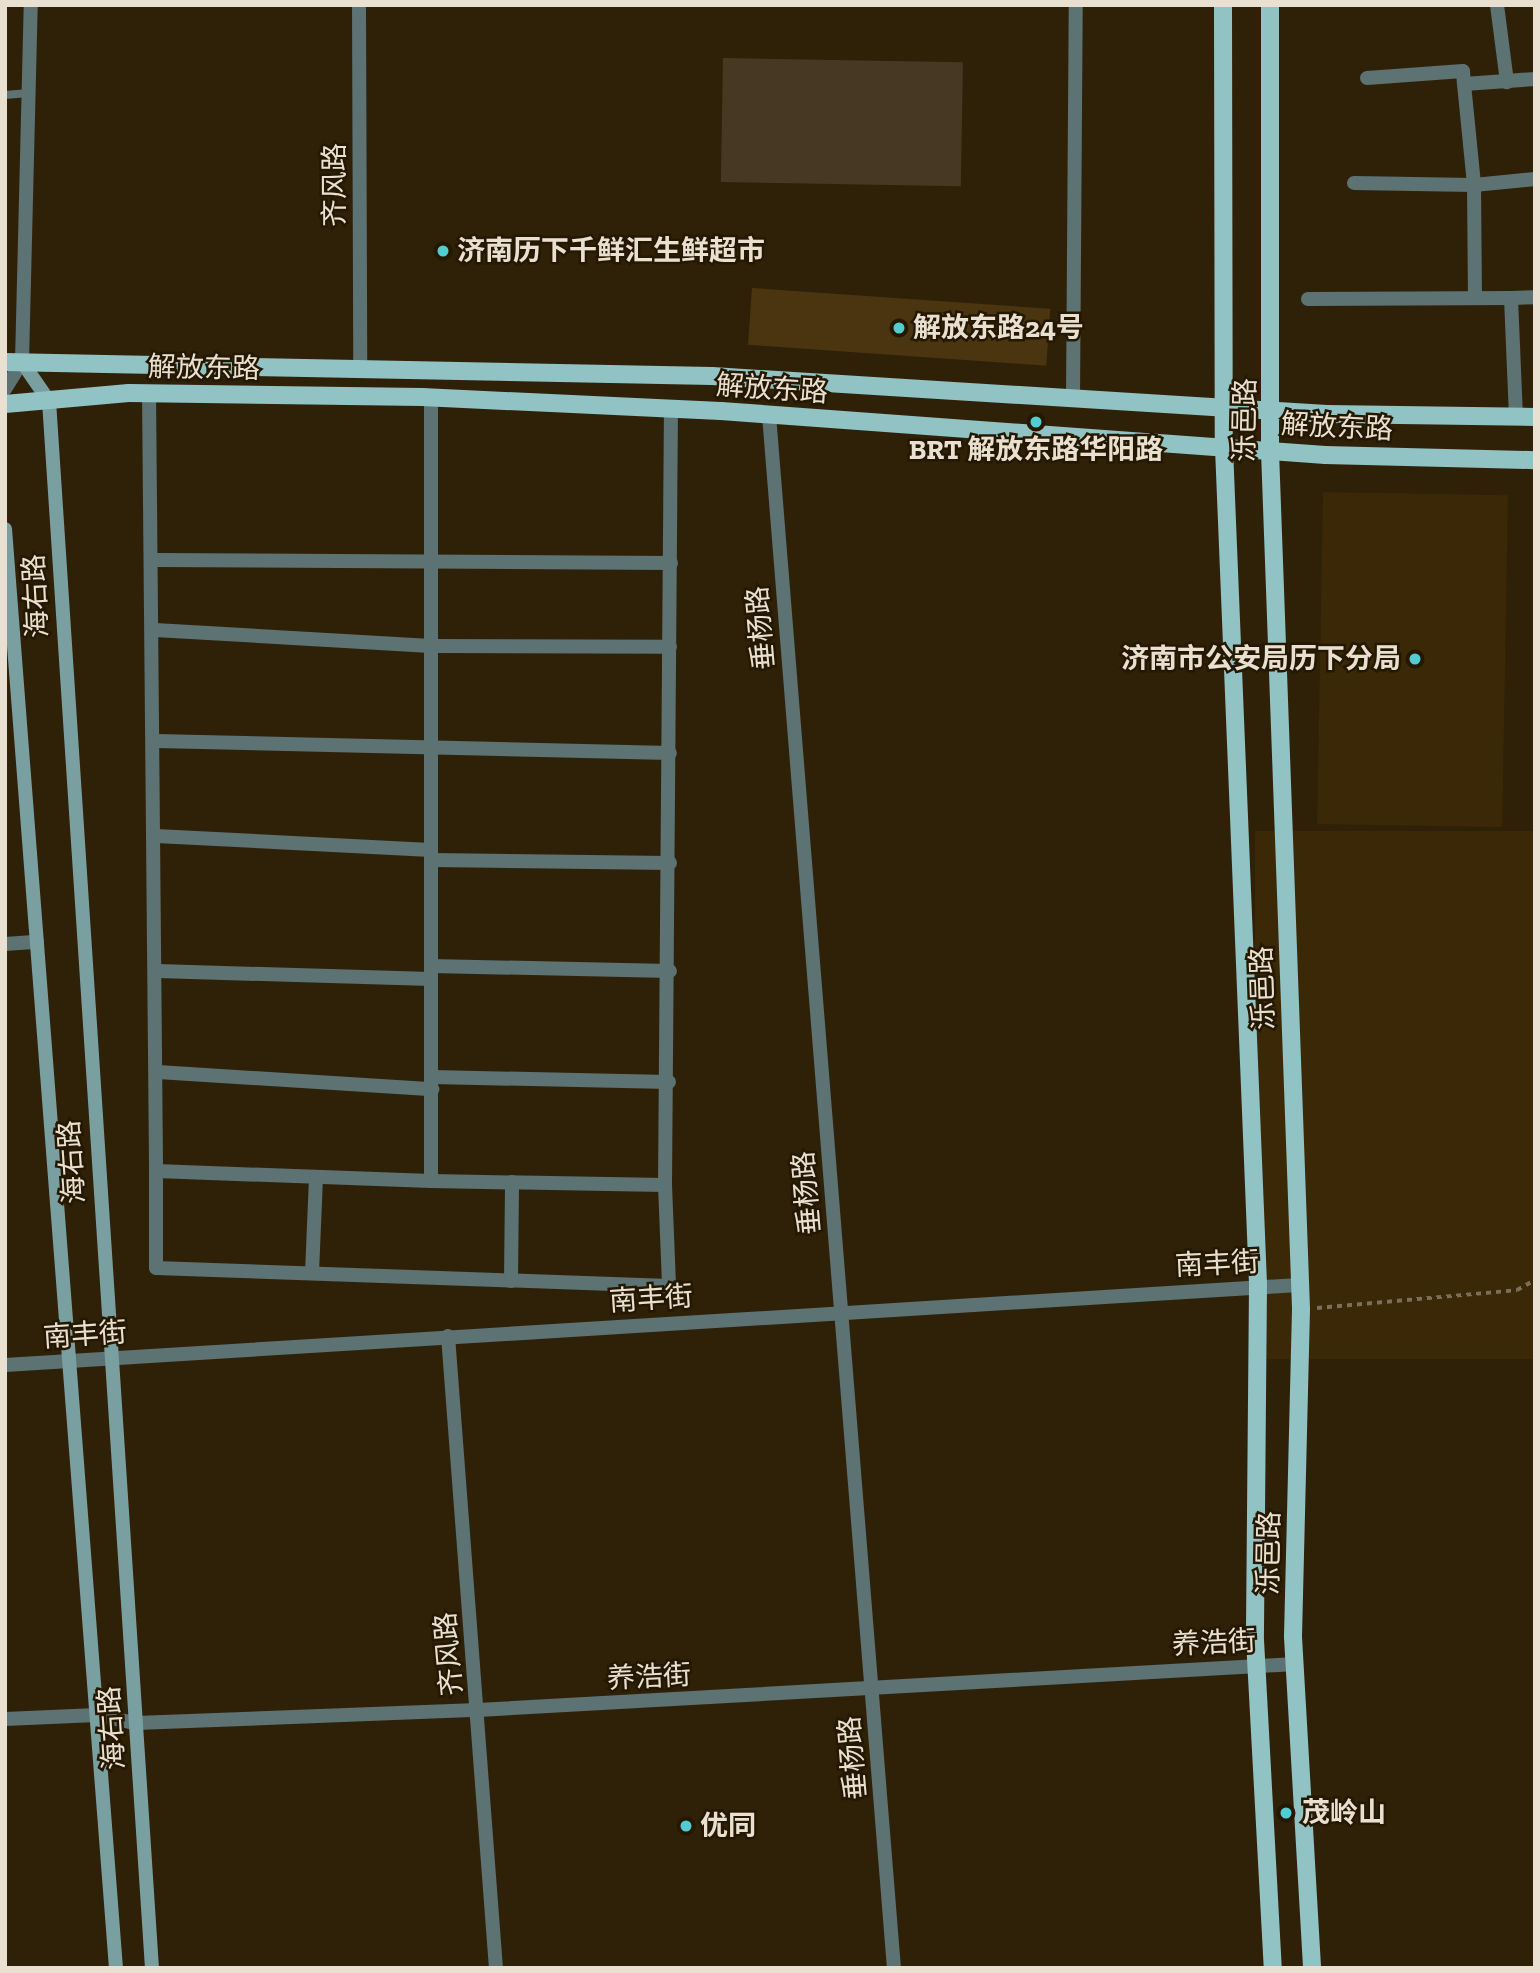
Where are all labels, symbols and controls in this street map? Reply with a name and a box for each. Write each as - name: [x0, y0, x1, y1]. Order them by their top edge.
- street label: 齐风路: [318, 143, 352, 227]
- place label: 济南历下千鲜汇生鲜超市: [457, 234, 765, 268]
- marker: 济南历下千鲜汇生鲜超市: [435, 243, 451, 259]
- place label: 解放东路24号: [913, 311, 1084, 345]
- marker: 解放东路24号: [891, 320, 907, 336]
- street label: 解放东路: [148, 350, 260, 386]
- street label: 解放东路: [715, 368, 829, 410]
- street label: 泺邑路: [1227, 378, 1263, 462]
- street label: 解放东路: [1280, 407, 1394, 447]
- marker: BRT 解放东路华阳路: [1028, 414, 1044, 430]
- place label: BRT 解放东路华阳路: [909, 433, 1163, 467]
- street label: 海右路: [17, 553, 55, 639]
- street label: 垂杨路: [741, 585, 781, 671]
- place label: 济南市公安局历下分局: [1121, 642, 1401, 676]
- marker: 济南市公安局历下分局: [1407, 651, 1423, 667]
- street label: 泺邑路: [1245, 945, 1281, 1031]
- street label: 海右路: [52, 1119, 92, 1205]
- street label: 垂杨路: [787, 1150, 827, 1236]
- street label: 南丰街: [1174, 1245, 1260, 1283]
- street label: 南丰街: [608, 1279, 694, 1319]
- street label: 南丰街: [42, 1315, 128, 1355]
- street label: 泺邑路: [1251, 1511, 1287, 1595]
- street label: 齐风路: [429, 1611, 469, 1697]
- street label: 养浩街: [1171, 1624, 1257, 1662]
- street label: 养浩街: [606, 1658, 692, 1696]
- street label: 海右路: [92, 1685, 132, 1771]
- street label: 垂杨路: [833, 1715, 873, 1801]
- place label: 茂岭山: [1302, 1796, 1386, 1830]
- marker: 茂岭山: [1276, 1803, 1296, 1823]
- place label: 优同: [700, 1809, 756, 1843]
- marker: 优同: [678, 1818, 694, 1834]

